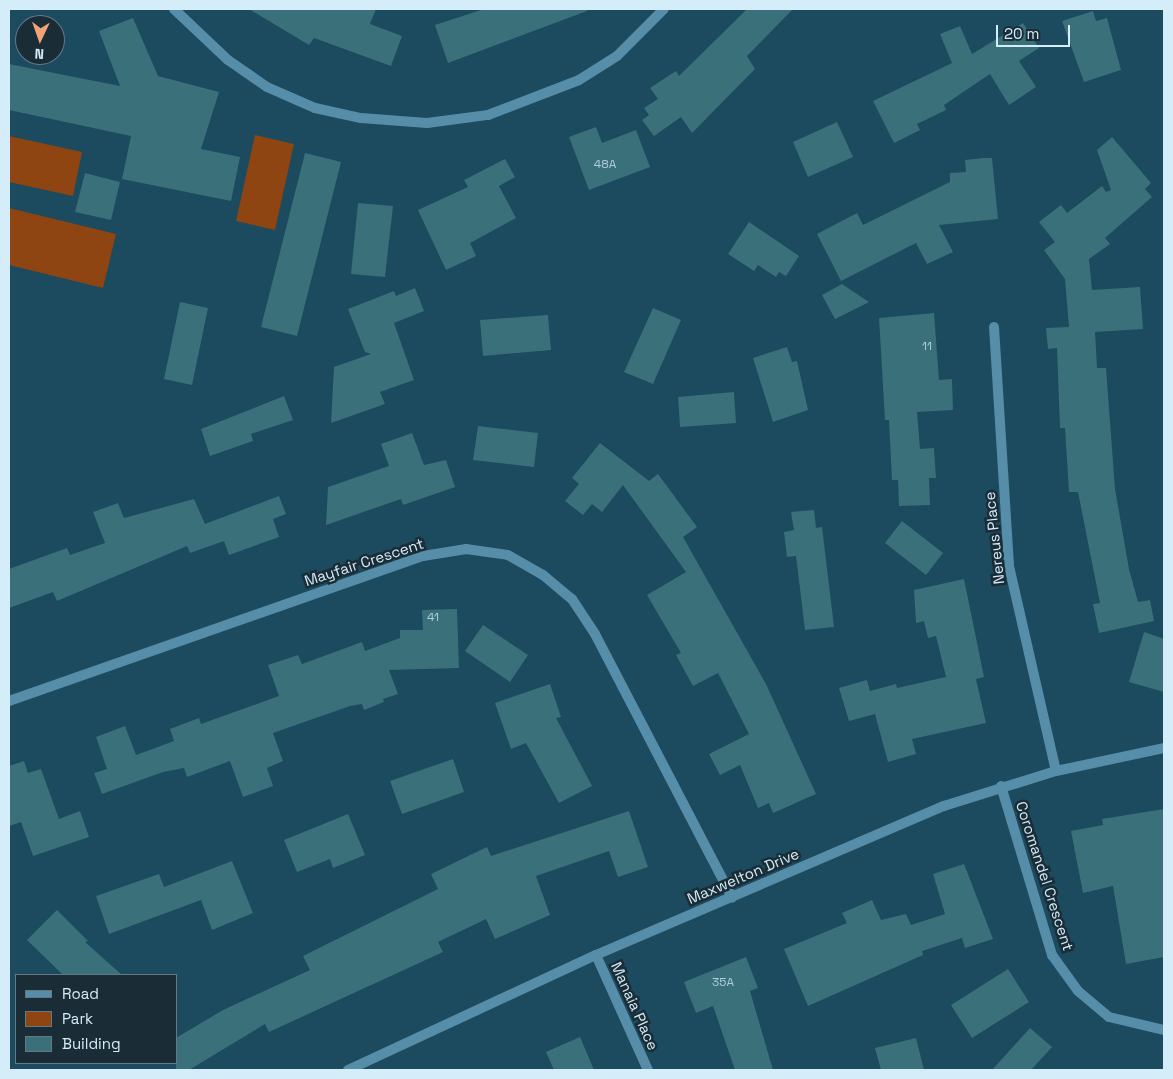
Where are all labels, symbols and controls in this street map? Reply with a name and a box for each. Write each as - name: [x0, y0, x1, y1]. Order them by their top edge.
- north arrow: [15, 15, 65, 65]
- scale bar: [998, 15, 1072, 47]
- text: 20 m: [1004, 24, 1039, 43]
- text: N: [34, 45, 44, 63]
- house number: 48A: [594, 158, 616, 172]
- house number: 11: [922, 340, 932, 354]
- street label: Nereus Place: [980, 491, 1008, 585]
- street label: Mayfair Crescent: [302, 534, 426, 590]
- house number: 41: [427, 611, 439, 625]
- street label: Coromandel Crescent: [1012, 799, 1078, 953]
- street label: Maxwelton Drive: [684, 844, 802, 908]
- street label: Manaia Place: [608, 959, 662, 1053]
- legend: [15, 974, 178, 1064]
- house number: 35A: [712, 976, 734, 990]
- text: Road: [62, 984, 99, 1003]
- text: Park: [62, 1009, 93, 1028]
- text: Building: [62, 1034, 121, 1053]

